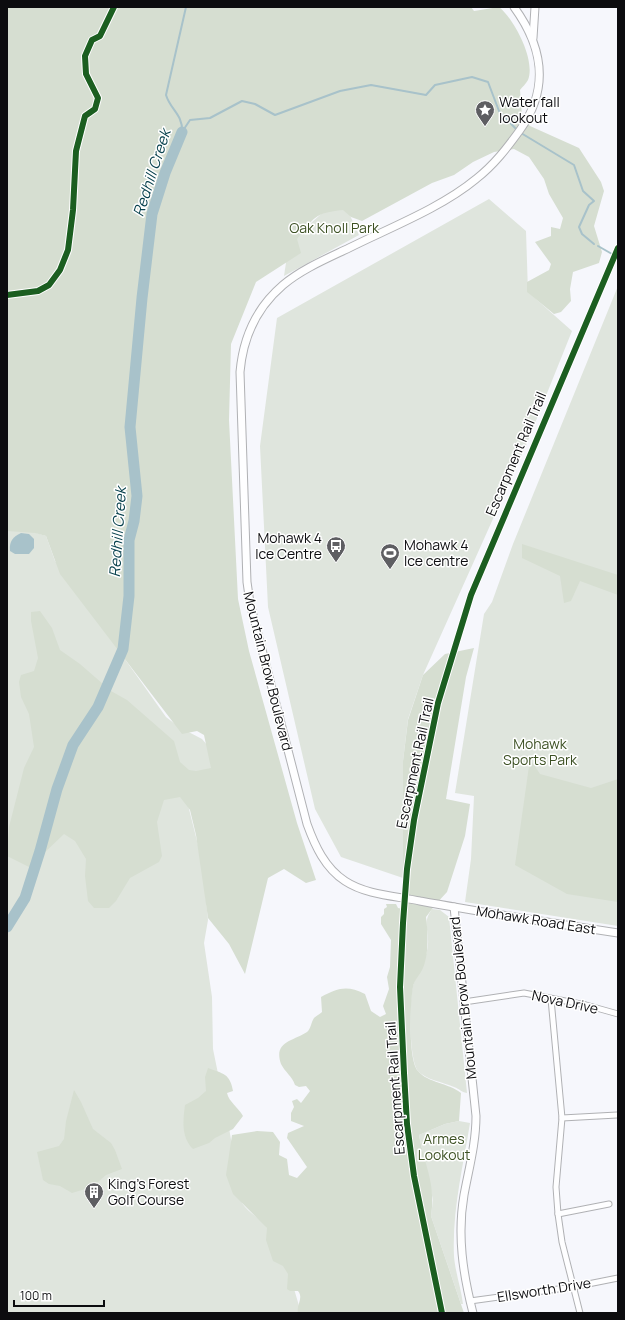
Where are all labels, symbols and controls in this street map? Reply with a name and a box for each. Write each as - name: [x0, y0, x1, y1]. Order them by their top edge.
- place label: Water fall lookout: [499, 92, 560, 127]
- place icon: Water fall lookout: [474, 99, 496, 127]
- water label: Redhill Creek: [128, 124, 176, 219]
- park label: Oak Knoll Park: [289, 218, 380, 237]
- street label: Escarpment Rail Trail: [481, 389, 550, 519]
- water label: Redhill Creek: [104, 484, 131, 578]
- place label: Mohawk 4 Ice Centre: [255, 528, 322, 563]
- bus stop icon: Mohawk 4 Ice Centre: [325, 535, 347, 563]
- place label: Mohawk 4 Ice centre: [404, 535, 469, 570]
- sports icon: Mohawk 4 Ice centre: [379, 542, 401, 570]
- street label: Mountain Brow Boulevard: [239, 589, 297, 753]
- street label: Escarpment Rail Trail: [391, 696, 438, 830]
- park label: Mohawk Sports Park: [503, 734, 578, 769]
- street label: Mohawk Road East: [475, 901, 598, 938]
- street label: Mountain Brow Boulevard: [445, 916, 480, 1080]
- street label: Nova Drive: [530, 985, 600, 1018]
- street label: Escarpment Rail Trail: [380, 1021, 409, 1155]
- park label: Armes Lookout: [418, 1129, 471, 1164]
- place label: King's Forest Golf Course: [108, 1174, 190, 1209]
- building icon: King's Forest Golf Course: [83, 1181, 105, 1209]
- street label: Ellsworth Drive: [496, 1273, 592, 1306]
- scale bar: [14, 1282, 104, 1308]
- text: 100 m: [20, 1287, 52, 1304]

